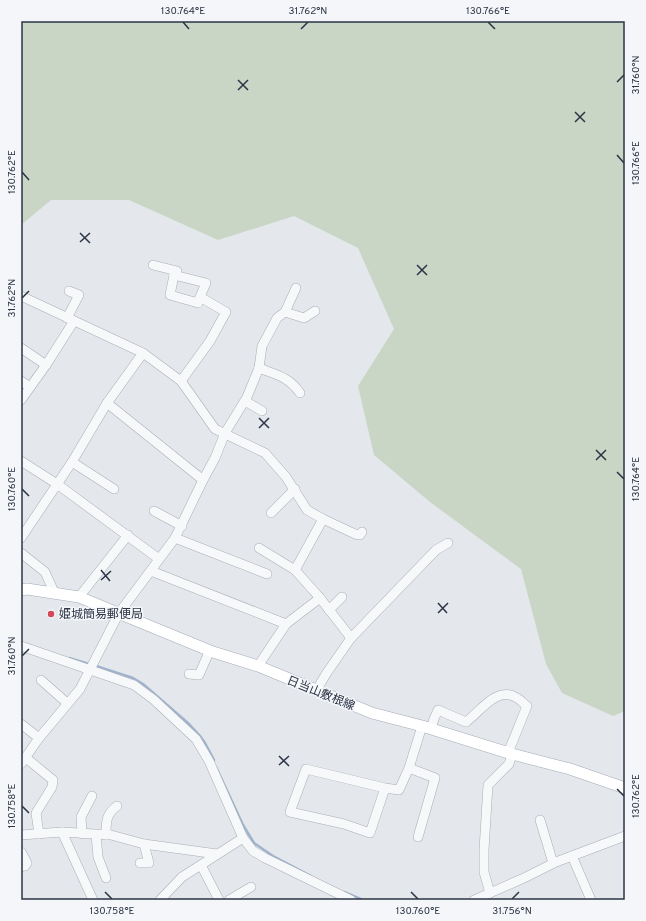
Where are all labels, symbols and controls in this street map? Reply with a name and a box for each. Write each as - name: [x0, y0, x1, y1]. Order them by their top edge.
- text: 130.764°E: [161, 5, 205, 18]
- text: 31.762°N: [289, 5, 327, 18]
- text: 130.766°E: [466, 5, 510, 18]
- text: 31.760°N: [630, 55, 643, 95]
- text: 130.766°E: [630, 141, 643, 185]
- text: 130.762°E: [6, 150, 19, 194]
- text: 31.762°N: [6, 279, 19, 317]
- text: 130.764°E: [630, 457, 643, 501]
- text: 130.760°E: [6, 467, 19, 511]
- place label: 姫城簡易郵便局: [59, 607, 143, 623]
- marker: 姫城簡易郵便局: [46, 609, 56, 619]
- text: 31.760°N: [6, 636, 19, 676]
- street label: 日当山敷根線: [284, 673, 357, 715]
- text: 130.762°E: [630, 774, 643, 818]
- text: 130.758°E: [6, 784, 19, 828]
- text: 130.758°E: [90, 905, 134, 918]
- text: 130.760°E: [396, 905, 440, 918]
- text: 31.756°N: [492, 905, 532, 918]

